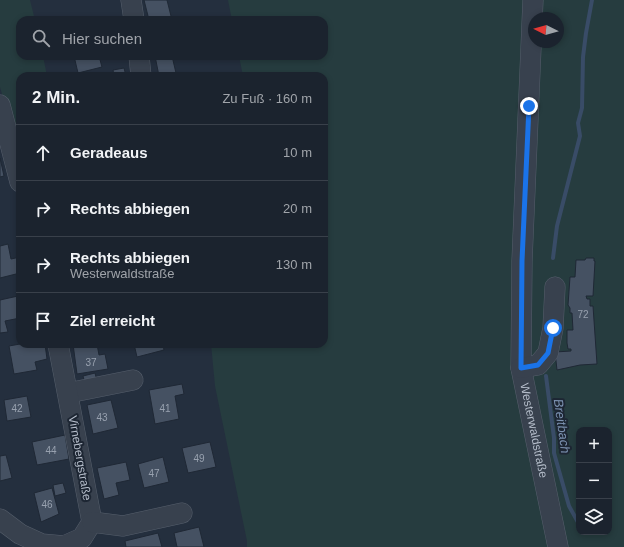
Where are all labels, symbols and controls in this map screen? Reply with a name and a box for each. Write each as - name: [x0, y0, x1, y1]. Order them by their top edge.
- north arrow: [528, 12, 564, 48]
- search box: [16, 16, 328, 60]
- icon: search: [30, 27, 52, 49]
- text: Hier suchen: [62, 30, 142, 47]
- text: 2 Min.: [32, 88, 80, 107]
- text: Zu Fuß · 160 m: [222, 91, 312, 106]
- route end: [520, 97, 538, 115]
- icon: ahead: [32, 142, 54, 164]
- text: Geradeaus: [70, 144, 148, 161]
- text: 10 m: [283, 145, 312, 160]
- icon: right: [32, 198, 54, 220]
- text: Rechts abbiegen: [70, 200, 190, 217]
- text: 20 m: [283, 201, 312, 216]
- text: Rechts abbiegen: [70, 249, 190, 266]
- icon: right: [32, 254, 54, 276]
- text: 130 m: [276, 257, 312, 272]
- text: Westerwaldstraße: [70, 266, 175, 281]
- house number: 72: [577, 309, 589, 320]
- icon: arrive: [32, 310, 54, 332]
- text: Ziel erreicht: [70, 312, 155, 329]
- route start: [544, 319, 562, 337]
- house number: 37: [85, 357, 97, 368]
- street label: Westerwaldstraße: [517, 382, 551, 479]
- water label: Breitbach: [551, 398, 573, 454]
- house number: 42: [11, 403, 23, 414]
- house number: 41: [159, 403, 171, 414]
- house number: 43: [96, 412, 108, 423]
- street label: Virnebergstraße: [66, 415, 94, 502]
- map controls: [576, 427, 612, 535]
- button: +: [576, 427, 612, 463]
- house number: 44: [45, 445, 57, 456]
- house number: 49: [193, 453, 205, 464]
- button: −: [576, 463, 612, 499]
- house number: 47: [148, 468, 160, 479]
- house number: 46: [41, 499, 53, 510]
- button: layers: [576, 499, 612, 535]

